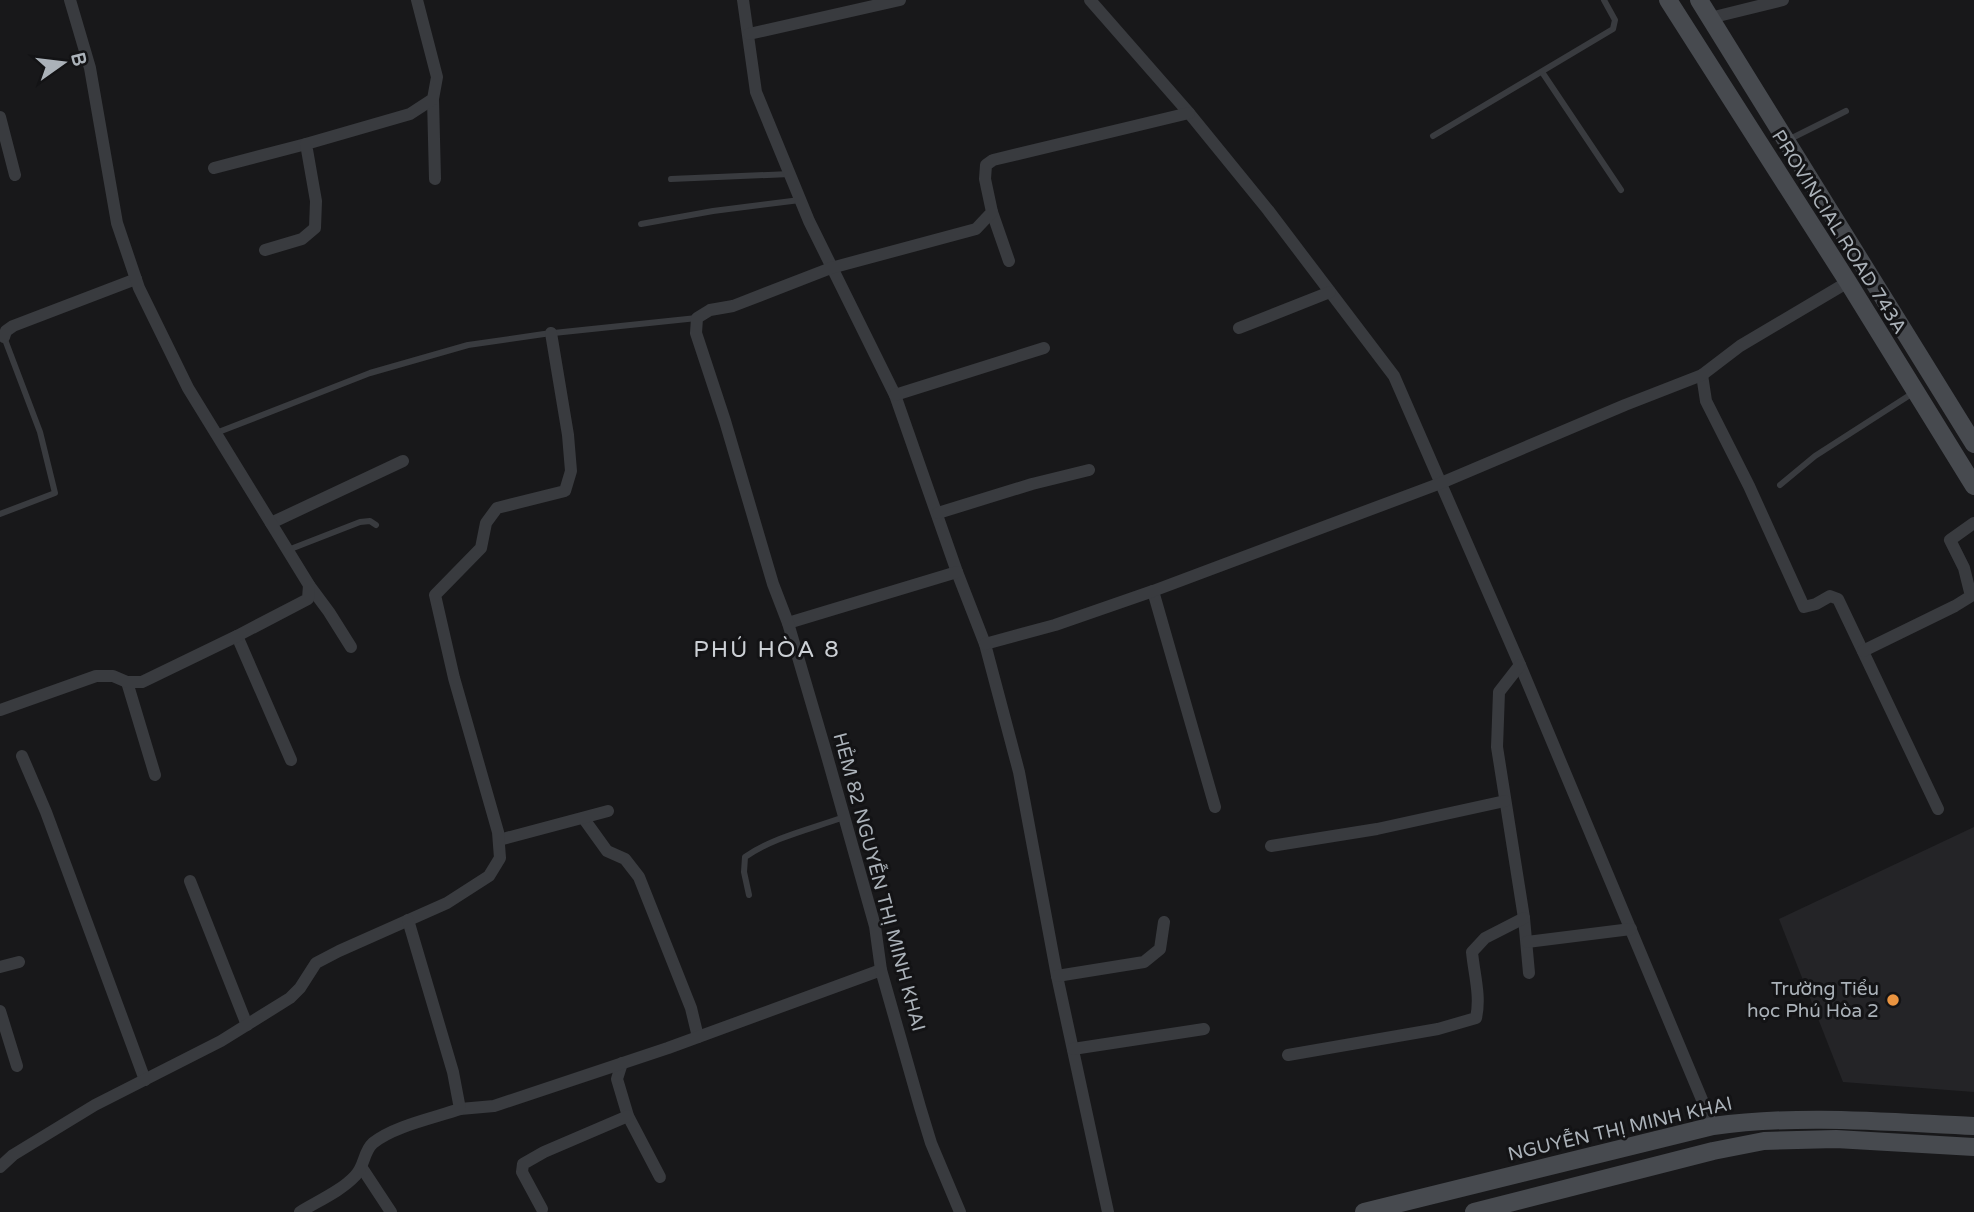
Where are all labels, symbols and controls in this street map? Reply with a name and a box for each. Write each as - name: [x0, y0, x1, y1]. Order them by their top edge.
- north arrow: [28, 28, 98, 98]
- text: B: [66, 50, 91, 68]
- street label: PROVINCIAL ROAD 743A: [1767, 126, 1911, 338]
- district label: PHÚ HÒA 8: [693, 636, 841, 664]
- street label: HẺM 82 NGUYỄN THỊ MINH KHAI: [828, 730, 931, 1034]
- place label: Trường Tiểu học Phú Hòa 2: [1747, 978, 1879, 1022]
- marker: Trường Tiểu học Phú Hòa 2: [1885, 992, 1901, 1008]
- street label: NGUYỄN THỊ MINH KHAI: [1505, 1090, 1734, 1166]

